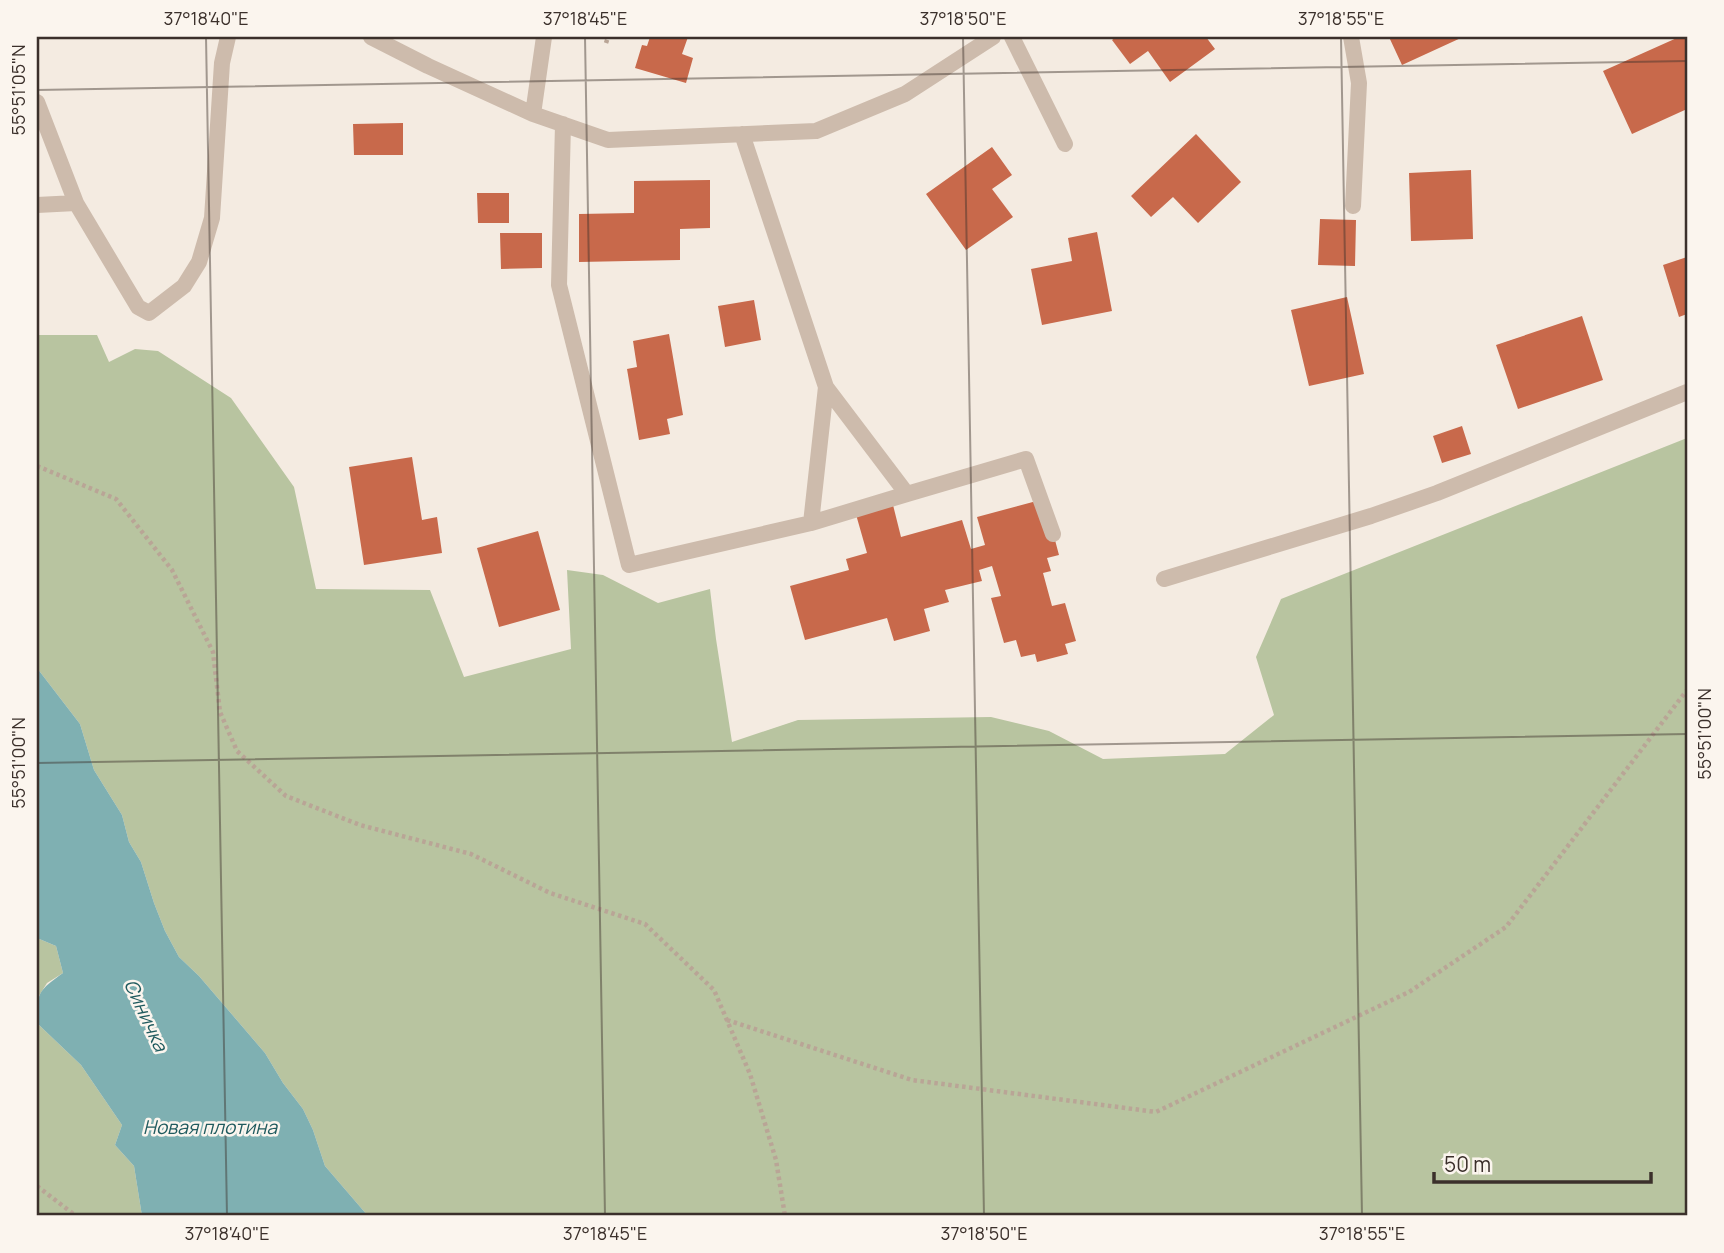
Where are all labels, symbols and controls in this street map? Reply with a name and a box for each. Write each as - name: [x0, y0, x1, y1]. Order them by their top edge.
- text: 37°18'40"E: [163, 6, 249, 30]
- text: 37°18'45"E: [543, 6, 627, 30]
- text: 37°18'50"E: [919, 6, 1007, 30]
- text: 37°18'55"E: [1298, 6, 1384, 30]
- text: 55°51'05"N: [6, 45, 30, 135]
- text: 55°51'00"N: [1692, 688, 1716, 780]
- text: 55°51'00"N: [6, 717, 30, 809]
- water label: Синичка: [118, 975, 175, 1057]
- water label: Новая плотина: [143, 1114, 279, 1140]
- scale bar: [1434, 1141, 1650, 1185]
- text: 50 m: [1444, 1150, 1491, 1178]
- text: 37°18'40"E: [184, 1221, 270, 1245]
- text: 37°18'45"E: [563, 1221, 647, 1245]
- text: 37°18'50"E: [940, 1221, 1028, 1245]
- text: 37°18'55"E: [1319, 1221, 1405, 1245]

